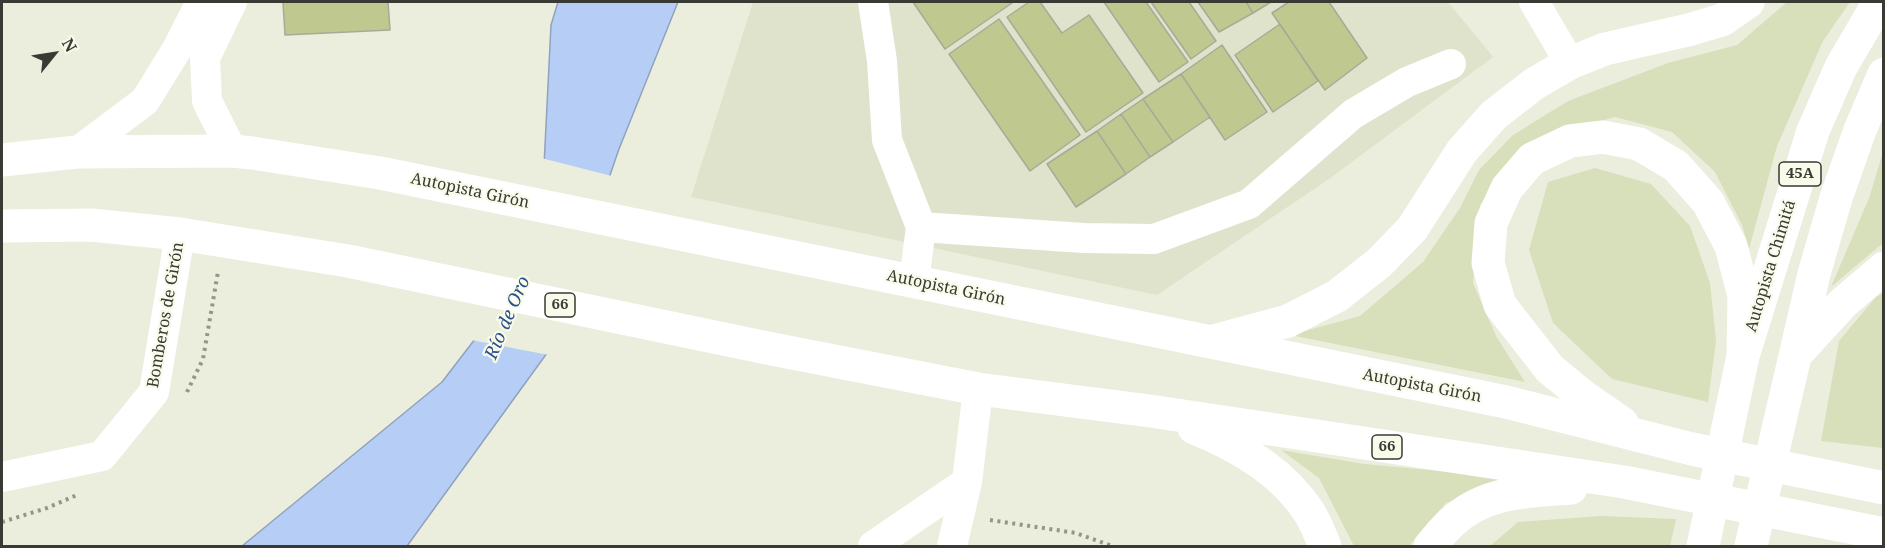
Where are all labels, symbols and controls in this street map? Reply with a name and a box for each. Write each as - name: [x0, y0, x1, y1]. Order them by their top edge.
- north arrow: [24, 24, 84, 84]
- text: N: [57, 34, 82, 56]
- road number: 45A: [1779, 162, 1821, 186]
- street label: Autopista Girón: [409, 169, 531, 213]
- street label: Autopista Chimitá: [1742, 198, 1800, 334]
- street label: Bomberos de Girón: [144, 241, 188, 389]
- street label: Autopista Girón: [885, 266, 1007, 310]
- water label: Río de Oro: [481, 273, 535, 363]
- road number: 66: [545, 293, 575, 317]
- street label: Autopista Girón: [1361, 365, 1483, 407]
- road number: 66: [1372, 435, 1402, 459]

